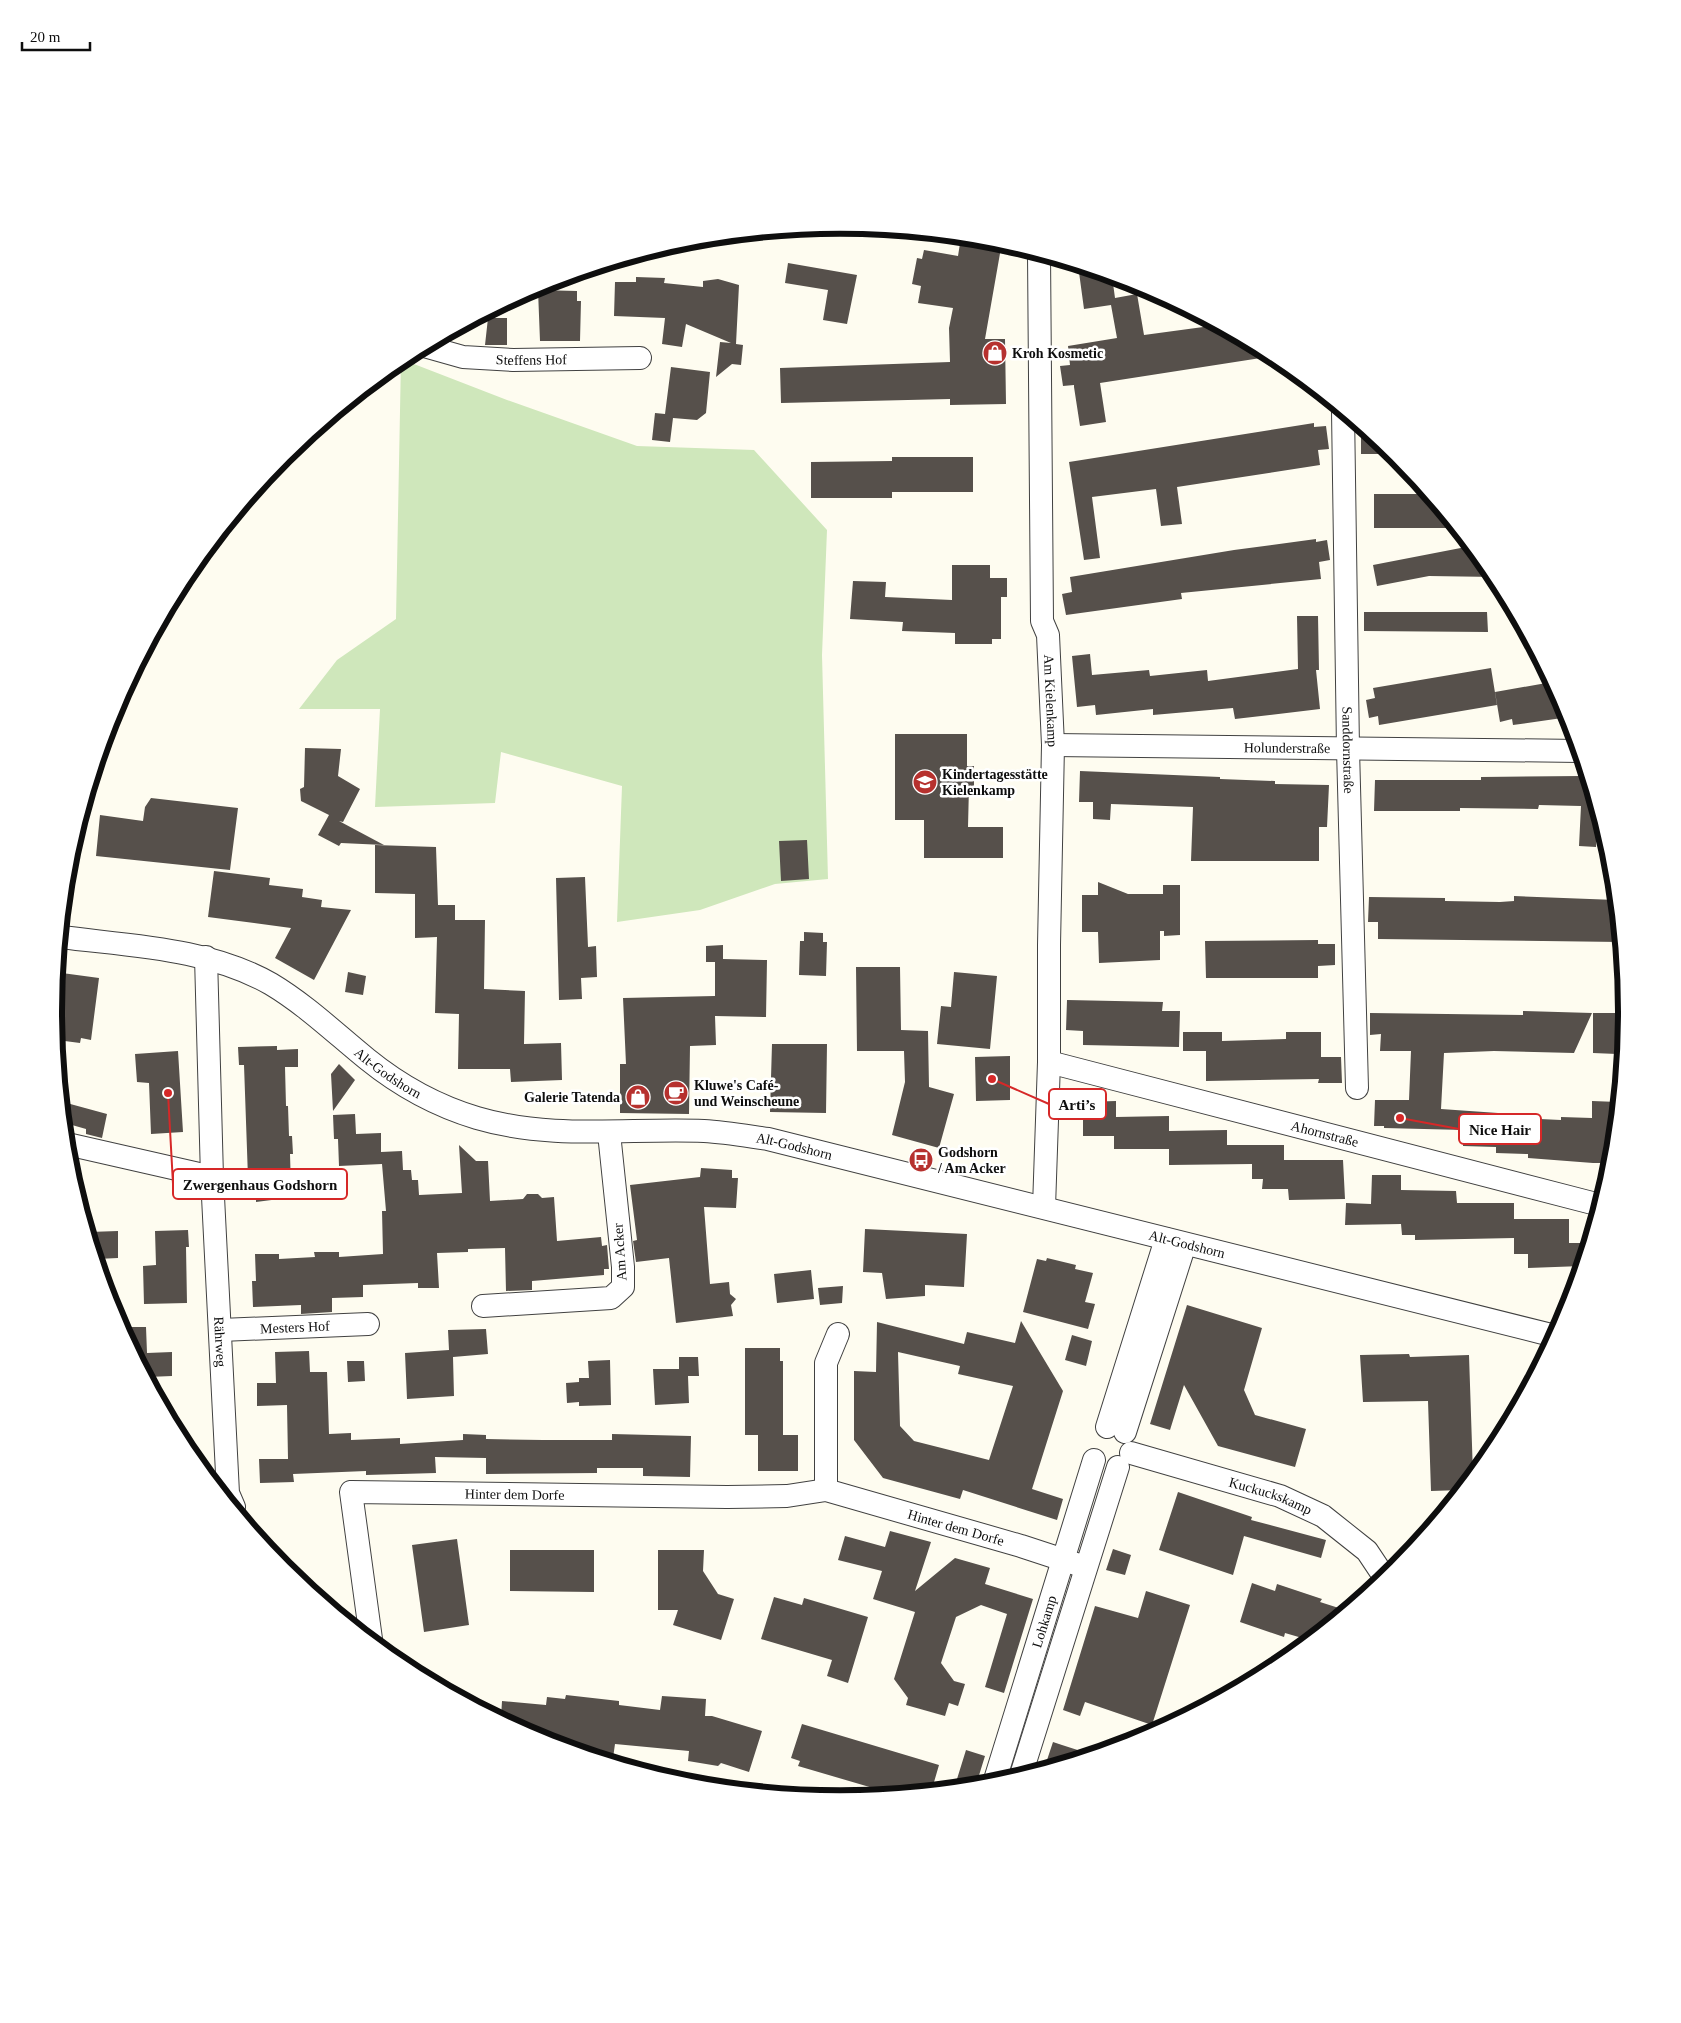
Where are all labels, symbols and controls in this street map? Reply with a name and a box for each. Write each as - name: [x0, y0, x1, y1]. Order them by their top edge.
- scale bar: [22, 20, 90, 52]
- text: 20 m: [30, 29, 61, 45]
- shop icon: Kroh Kosmetic: [982, 340, 1008, 366]
- place label: Kroh Kosmetic: [1012, 346, 1103, 361]
- street label: Steffens Hof: [495, 351, 567, 368]
- street label: Am Kielenkamp: [1041, 654, 1061, 747]
- street label: Sanddornstraße: [1340, 706, 1357, 794]
- street label: Holunderstraße: [1244, 740, 1330, 756]
- place label: Kindertagesstätte Kielenkamp: [942, 767, 1048, 798]
- school or university icon: Kindertagesstätte Kielenkamp: [912, 769, 938, 795]
- street label: Alt-Godshorn: [352, 1045, 424, 1101]
- place label: Kluwe's Café- und Weinscheune: [694, 1078, 799, 1109]
- cafe icon: Kluwe's Café- und Weinscheune: [663, 1080, 689, 1106]
- shop icon: Galerie Tatenda: [625, 1084, 651, 1110]
- callout: Arti’s: [1049, 1089, 1106, 1119]
- place label: Galerie Tatenda: [524, 1090, 620, 1105]
- text: Arti’s: [1059, 1097, 1096, 1113]
- callout: Nice Hair: [1459, 1114, 1541, 1144]
- street label: Ahornstraße: [1289, 1118, 1360, 1150]
- text: Nice Hair: [1469, 1122, 1531, 1138]
- street label: Alt-Godshorn: [755, 1130, 834, 1162]
- place label: Godshorn / Am Acker: [937, 1145, 1006, 1176]
- bus stop icon: Godshorn / Am Acker: [908, 1147, 934, 1173]
- callout: Zwergenhaus Godshorn: [173, 1169, 347, 1199]
- text: Zwergenhaus Godshorn: [183, 1177, 338, 1193]
- street label: Am Acker: [610, 1222, 630, 1281]
- street label: Alt-Godshorn: [1147, 1227, 1227, 1261]
- street label: Rährweg: [212, 1316, 229, 1367]
- street label: Mesters Hof: [260, 1318, 330, 1336]
- street label: Kuckuckskamp: [1227, 1474, 1314, 1517]
- street label: Hinter dem Dorfe: [465, 1486, 565, 1502]
- street label: Hinter dem Dorfe: [906, 1506, 1006, 1548]
- street label: Lohkamp: [1029, 1594, 1059, 1649]

